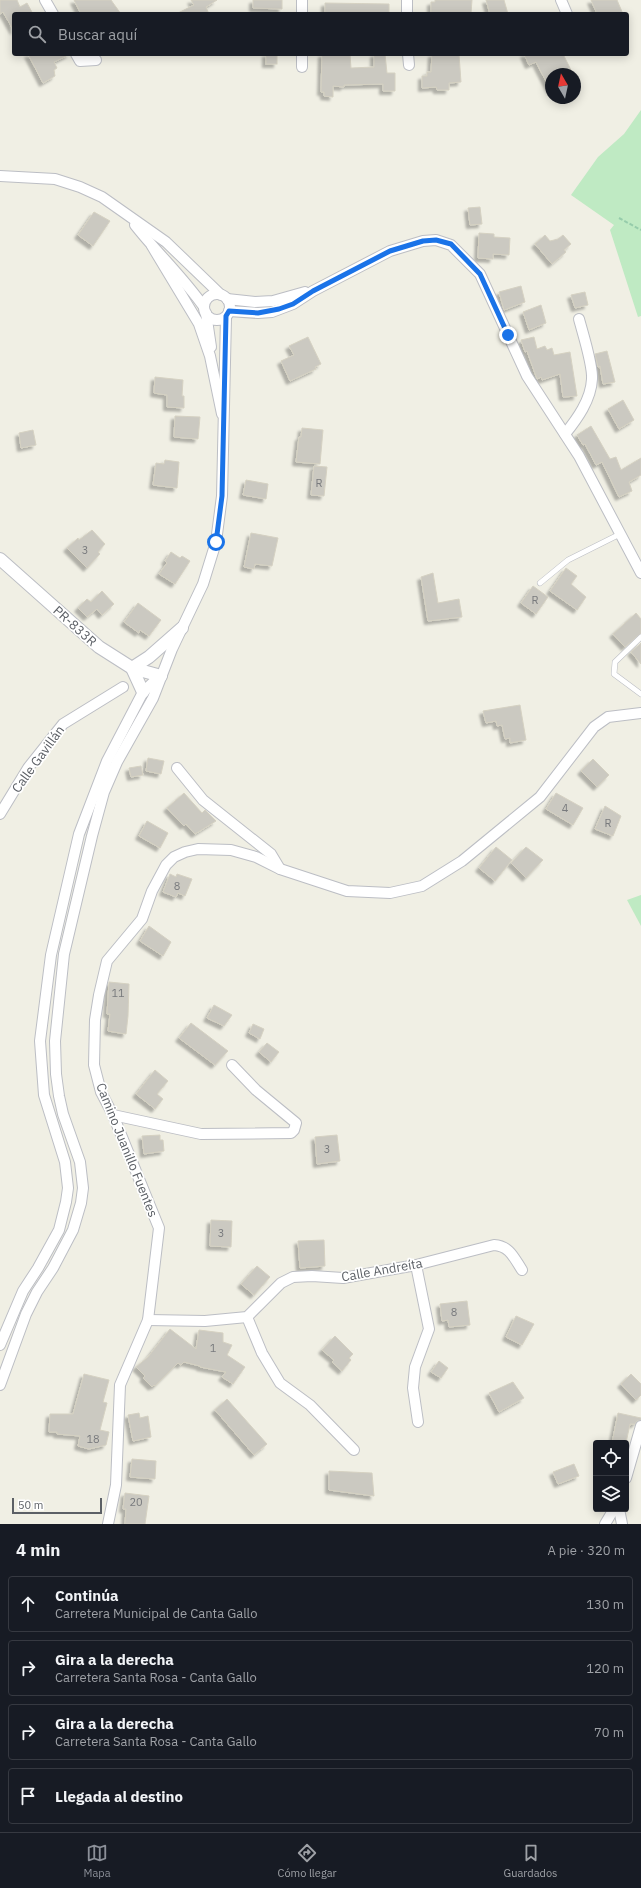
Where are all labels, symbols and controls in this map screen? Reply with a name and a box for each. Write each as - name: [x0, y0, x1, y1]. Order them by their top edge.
- search box: [12, 12, 629, 56]
- icon: search: [26, 23, 48, 45]
- text: Buscar aquí: [58, 25, 137, 44]
- north arrow: [545, 68, 581, 104]
- route end: [499, 326, 517, 344]
- house number: R: [315, 476, 323, 490]
- route start: [207, 533, 225, 551]
- house number: 3: [82, 543, 88, 557]
- house number: R: [531, 593, 539, 607]
- street label: PR-833R: [50, 602, 100, 650]
- street label: Calle Gavillán: [8, 722, 68, 796]
- house number: 4: [562, 801, 569, 815]
- house number: R: [604, 816, 612, 830]
- house number: 8: [174, 879, 180, 893]
- house number: 11: [111, 986, 125, 1000]
- street label: Camino Juanillo Fuentes: [92, 1080, 162, 1220]
- house number: 3: [324, 1142, 330, 1156]
- house number: 3: [218, 1226, 224, 1240]
- street label: Calle Andreíta: [340, 1254, 424, 1285]
- house number: 8: [451, 1305, 457, 1319]
- house number: 1: [210, 1341, 217, 1355]
- house number: 18: [86, 1432, 100, 1446]
- map controls: [593, 1440, 629, 1512]
- button: locate: [593, 1440, 629, 1476]
- button: layers: [593, 1476, 629, 1512]
- house number: 20: [129, 1495, 143, 1509]
- scale bar: [12, 1496, 102, 1515]
- text: 50 m: [18, 1498, 43, 1512]
- text: 4 min: [16, 1539, 60, 1561]
- text: A pie · 320 m: [547, 1542, 625, 1559]
- text: Continúa: [55, 1586, 119, 1605]
- icon: ahead: [17, 1593, 39, 1615]
- text: 130 m: [586, 1596, 624, 1613]
- text: Carretera Municipal de Canta Gallo: [55, 1605, 257, 1622]
- text: Gira a la derecha: [55, 1650, 174, 1669]
- icon: right: [17, 1657, 39, 1679]
- text: 120 m: [586, 1660, 624, 1677]
- text: Carretera Santa Rosa - Canta Gallo: [55, 1669, 257, 1686]
- text: Gira a la derecha: [55, 1714, 174, 1733]
- icon: right: [17, 1721, 39, 1743]
- text: 70 m: [594, 1724, 624, 1741]
- text: Carretera Santa Rosa - Canta Gallo: [55, 1733, 257, 1750]
- icon: arrive: [17, 1785, 39, 1807]
- text: Llegada al destino: [55, 1787, 183, 1806]
- tab: Mapa: [84, 1842, 111, 1880]
- tab: Cómo llegar: [278, 1842, 337, 1880]
- tab: Guardados: [504, 1842, 557, 1880]

